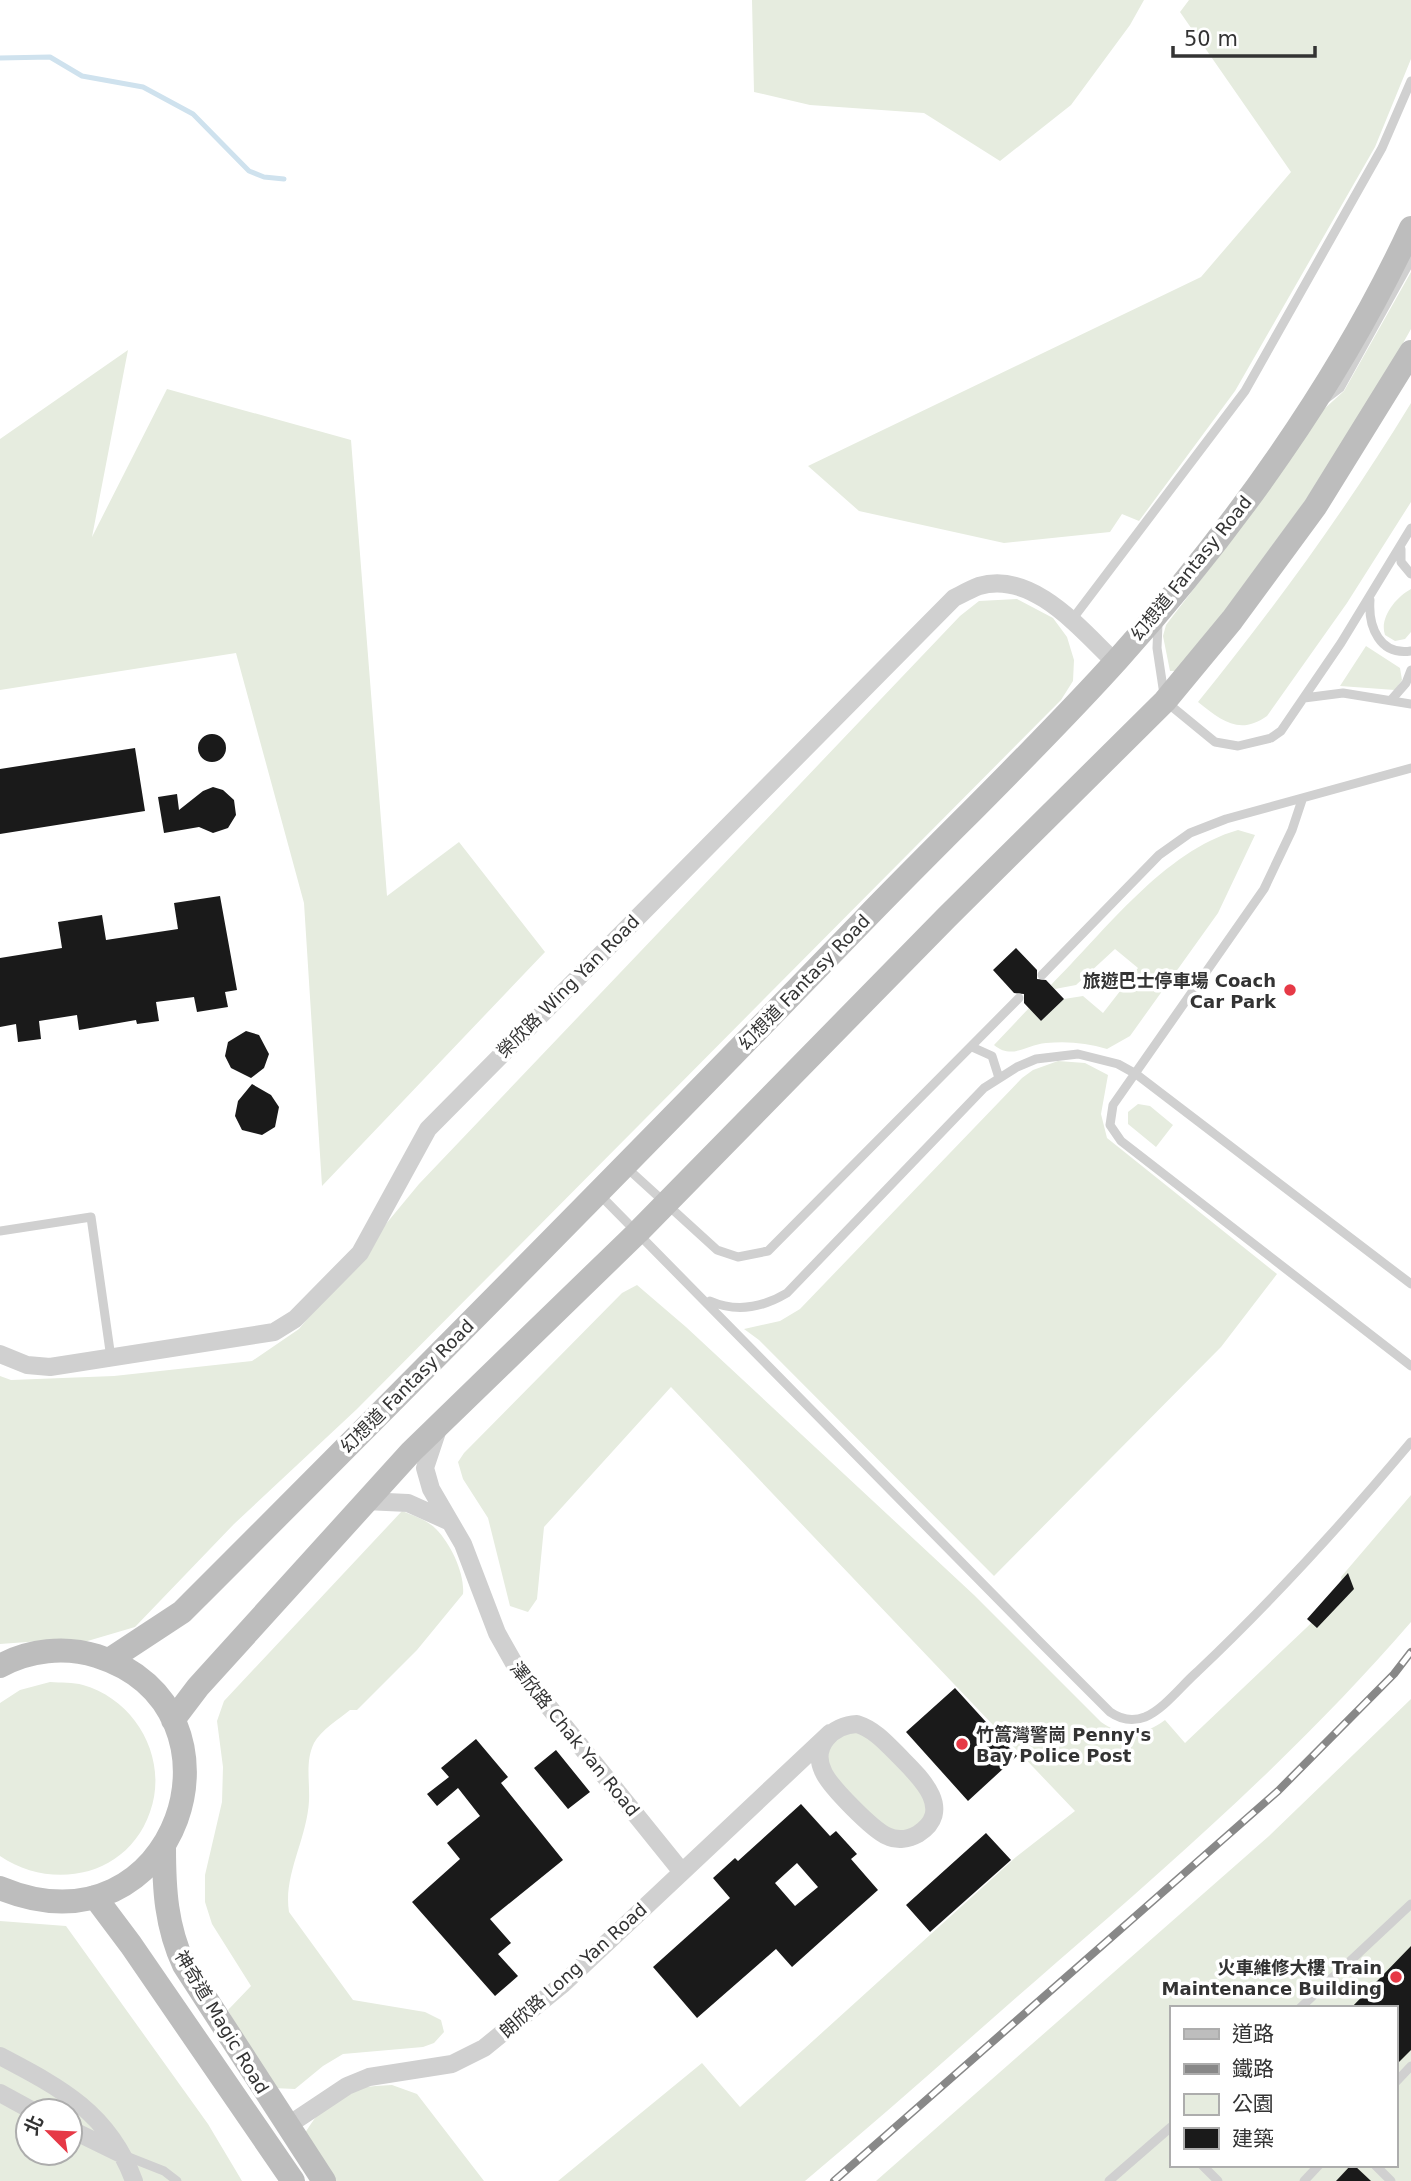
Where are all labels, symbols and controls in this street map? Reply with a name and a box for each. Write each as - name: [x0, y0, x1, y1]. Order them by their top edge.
- scale bar: [1173, 14, 1315, 58]
- text: 50 m: [1184, 27, 1238, 51]
- street label: 幻想道 Fantasy Road: [1126, 491, 1256, 645]
- street label: 幻想道 Fantasy Road: [734, 910, 874, 1054]
- street label: 榮欣路 Wing Yan Road: [493, 911, 643, 1061]
- place label: 旅遊巴士停車場 Coach Car Park: [1083, 970, 1277, 1012]
- marker: 旅遊巴士停車場 Coach Car Park: [1282, 982, 1298, 998]
- street label: 幻想道 Fantasy Road: [336, 1315, 478, 1457]
- street label: 澤欣路 Chak Yan Road: [506, 1658, 644, 1820]
- place label: 竹篙灣警崗 Penny's Bay Police Post: [976, 1724, 1151, 1766]
- marker: 竹篙灣警崗 Penny's Bay Police Post: [954, 1736, 970, 1752]
- street label: 朗欣路 Long Yan Road: [495, 1898, 651, 2042]
- street label: 神奇道 Magic Road: [171, 1947, 273, 2097]
- place label: 火車維修大樓 Train Maintenance Building: [1162, 1957, 1382, 1999]
- marker: 火車維修大樓 Train Maintenance Building: [1388, 1969, 1404, 1985]
- legend: [1170, 2006, 1397, 2167]
- text: 道路: [1232, 2022, 1274, 2046]
- text: 鐵路: [1232, 2057, 1274, 2081]
- text: 公園: [1232, 2092, 1274, 2116]
- north arrow: [14, 2097, 84, 2167]
- text: 北: [20, 2112, 47, 2138]
- text: 建築: [1232, 2127, 1274, 2151]

